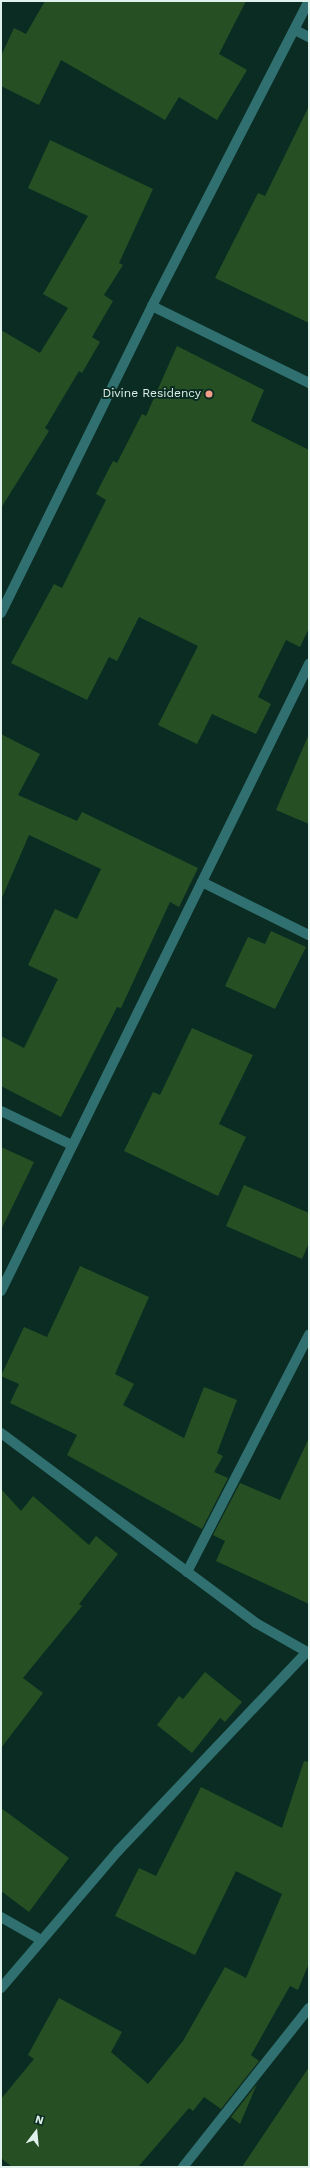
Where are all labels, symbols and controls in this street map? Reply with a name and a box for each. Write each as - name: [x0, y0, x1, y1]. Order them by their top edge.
- place label: Divine Residency: [103, 387, 201, 401]
- marker: Divine Residency: [204, 389, 214, 399]
- north arrow: [16, 2112, 56, 2152]
- text: N: [34, 2113, 45, 2127]

